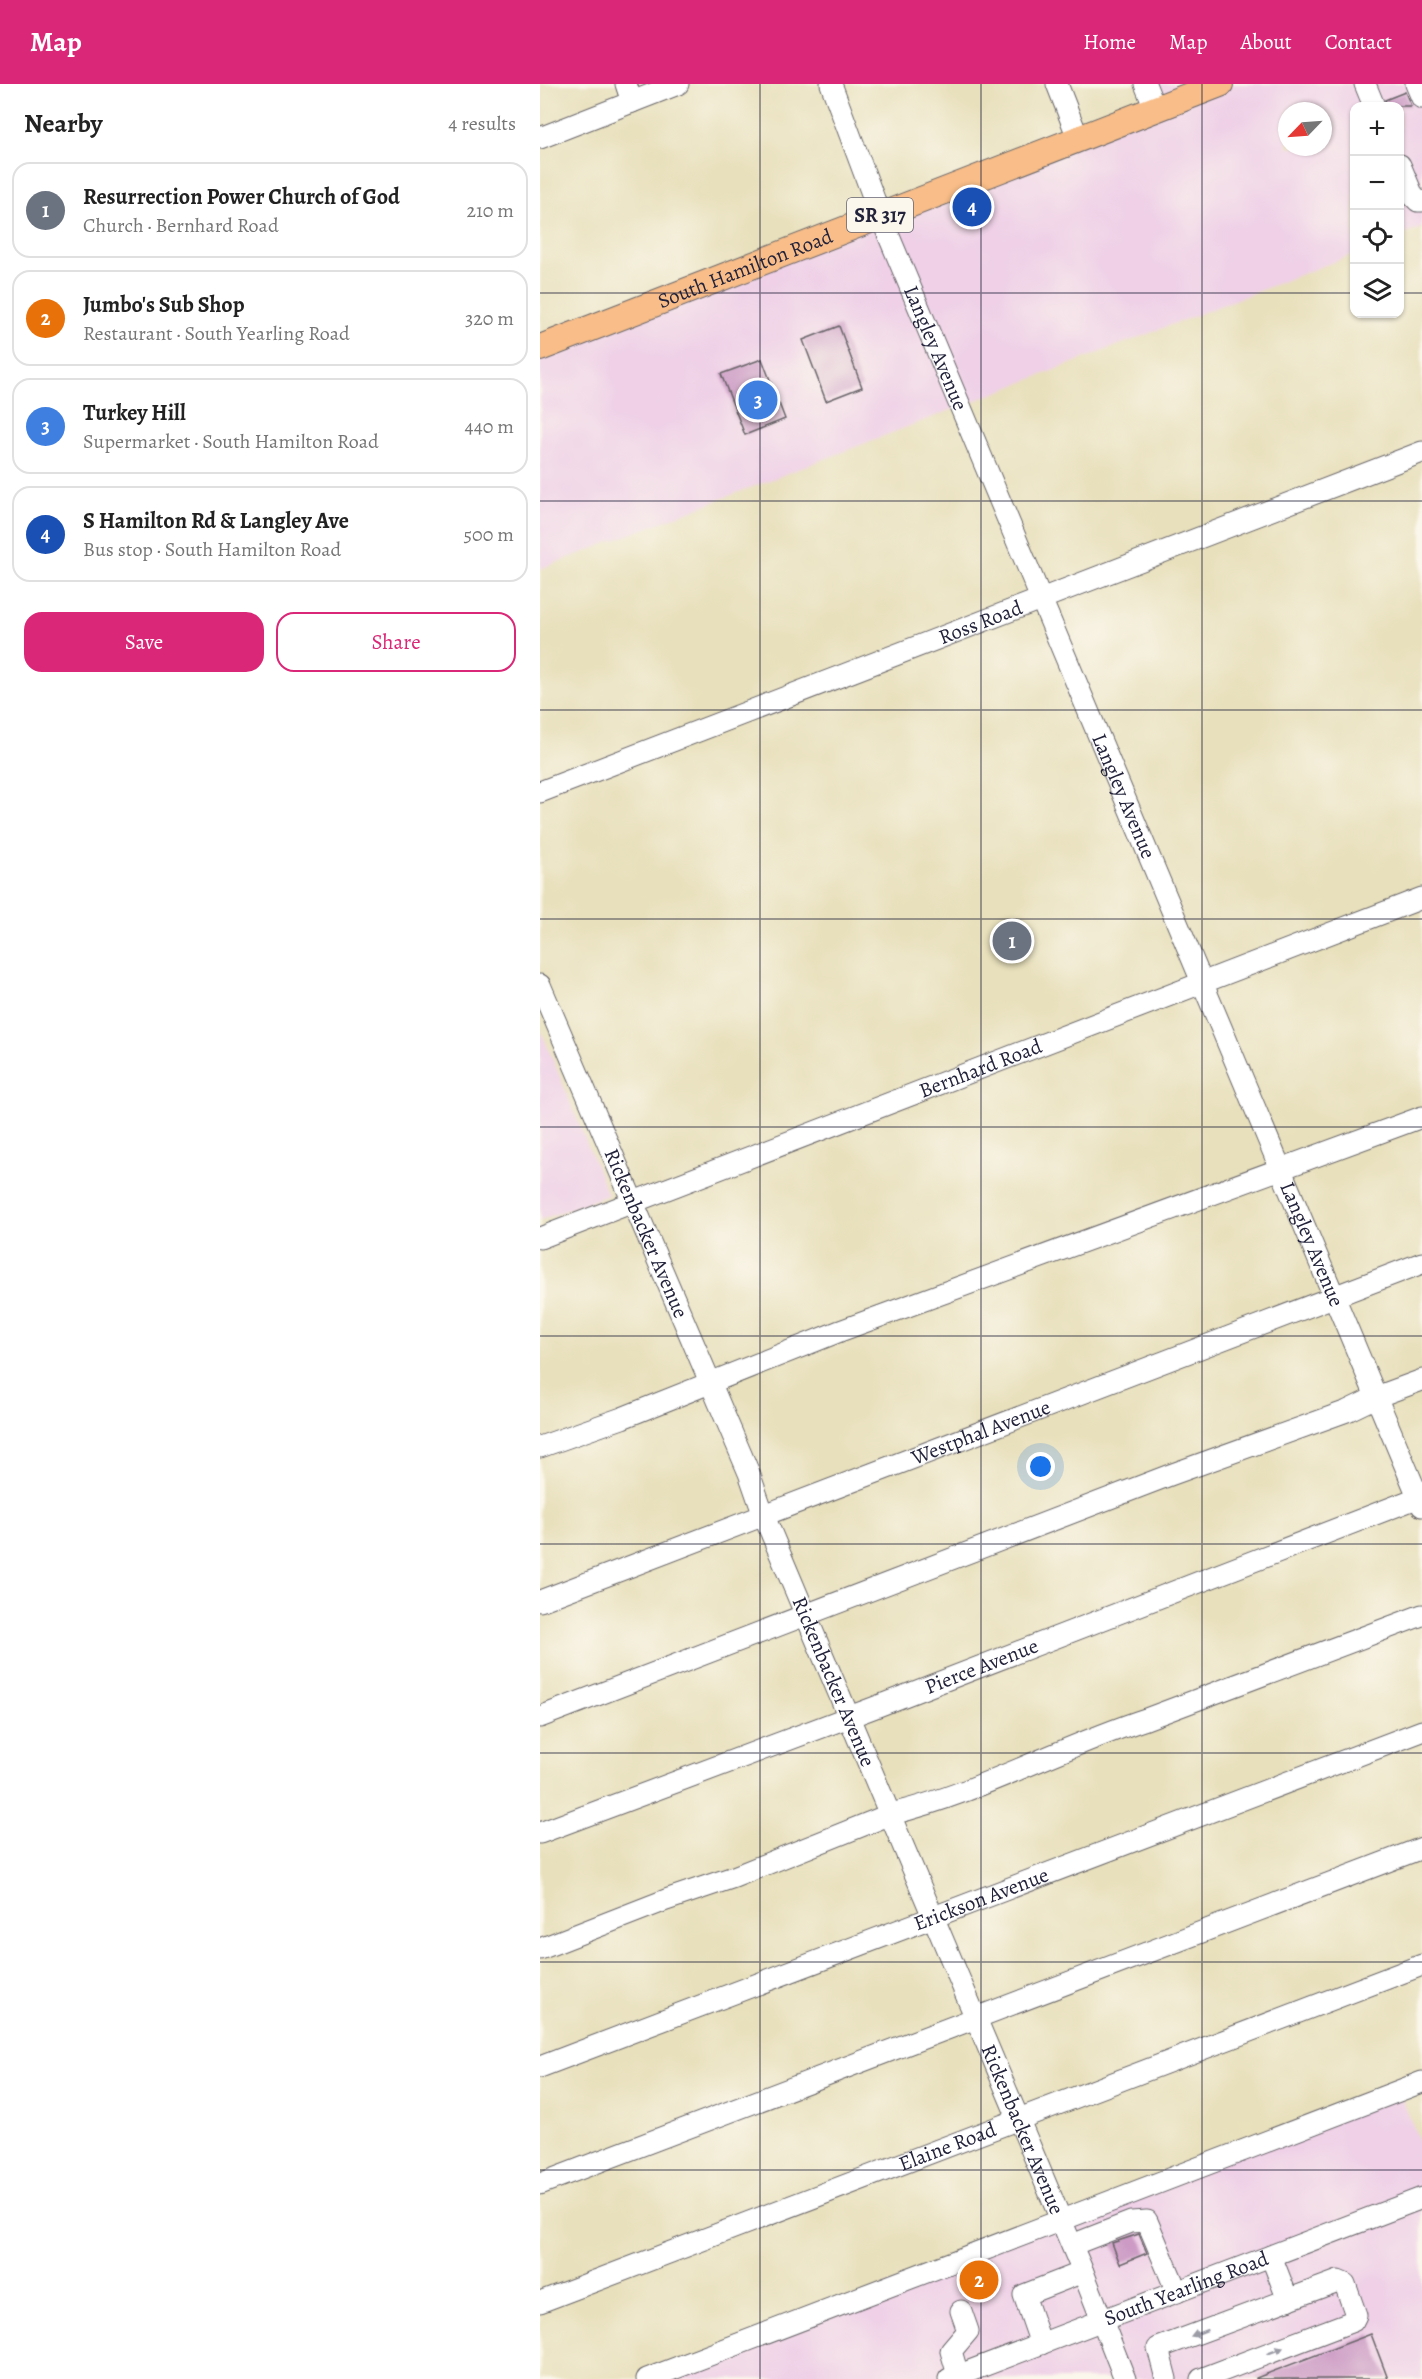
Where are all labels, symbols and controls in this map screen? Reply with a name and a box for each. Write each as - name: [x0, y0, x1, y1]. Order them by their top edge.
- text: Map: [30, 23, 82, 61]
- text: Home: [1083, 28, 1136, 56]
- text: Map: [1169, 28, 1207, 56]
- text: About: [1240, 28, 1292, 56]
- text: Contact: [1325, 28, 1392, 56]
- north arrow: [1278, 102, 1332, 156]
- map controls: [1350, 102, 1404, 318]
- button: +: [1350, 102, 1404, 156]
- text: Nearby: [24, 106, 103, 141]
- text: 4 results: [448, 110, 516, 137]
- button: −: [1350, 156, 1404, 210]
- text: Resurrection Power Church of God: [83, 182, 400, 212]
- pin: 4: [952, 184, 992, 230]
- text: 1: [42, 197, 49, 224]
- text: 210 m: [466, 197, 514, 224]
- road number: SR 317: [847, 198, 913, 232]
- button: locate: [1350, 210, 1404, 264]
- text: Church · Bernhard Road: [83, 212, 279, 239]
- street label: South Hamilton Road: [654, 221, 837, 315]
- button: layers: [1350, 264, 1404, 318]
- street label: Langley Avenue: [897, 281, 974, 415]
- text: Jumbo's Sub Shop: [83, 290, 245, 320]
- text: 2: [41, 305, 50, 332]
- text: 320 m: [465, 305, 514, 332]
- text: Restaurant · South Yearling Road: [83, 320, 350, 347]
- pin: 3: [738, 378, 778, 422]
- text: Turkey Hill: [83, 398, 186, 428]
- text: 3: [41, 413, 50, 440]
- text: 440 m: [465, 413, 514, 440]
- text: Supermarket · South Hamilton Road: [83, 428, 379, 455]
- text: S Hamilton Rd & Langley Ave: [83, 506, 349, 536]
- text: 4: [41, 521, 50, 548]
- text: 500 m: [463, 521, 514, 548]
- text: Bus stop · South Hamilton Road: [83, 536, 341, 563]
- street label: Ross Road: [935, 593, 1027, 651]
- button: Save: [24, 612, 264, 672]
- button: Share: [276, 612, 516, 672]
- street label: Langley Avenue: [1085, 729, 1163, 863]
- pin: 1: [992, 918, 1032, 964]
- street label: Bernhard Road: [915, 1032, 1046, 1105]
- street label: Rickenbacker Avenue: [598, 1144, 695, 1322]
- street label: Langley Avenue: [1273, 1177, 1351, 1311]
- street label: Westphal Avenue: [906, 1393, 1054, 1472]
- your location: [1026, 1452, 1055, 1481]
- street label: Rickenbacker Avenue: [786, 1592, 882, 1771]
- street label: Pierce Avenue: [921, 1632, 1042, 1701]
- street label: Erickson Avenue: [910, 1861, 1053, 1937]
- street label: Rickenbacker Avenue: [974, 2040, 1071, 2219]
- street label: Elaine Road: [895, 2115, 1001, 2178]
- street label: South Yearling Road: [1100, 2244, 1273, 2332]
- pin: 2: [960, 2258, 998, 2302]
- one-way arrow: [1190, 2329, 1208, 2338]
- one-way arrow: [1266, 2345, 1284, 2355]

